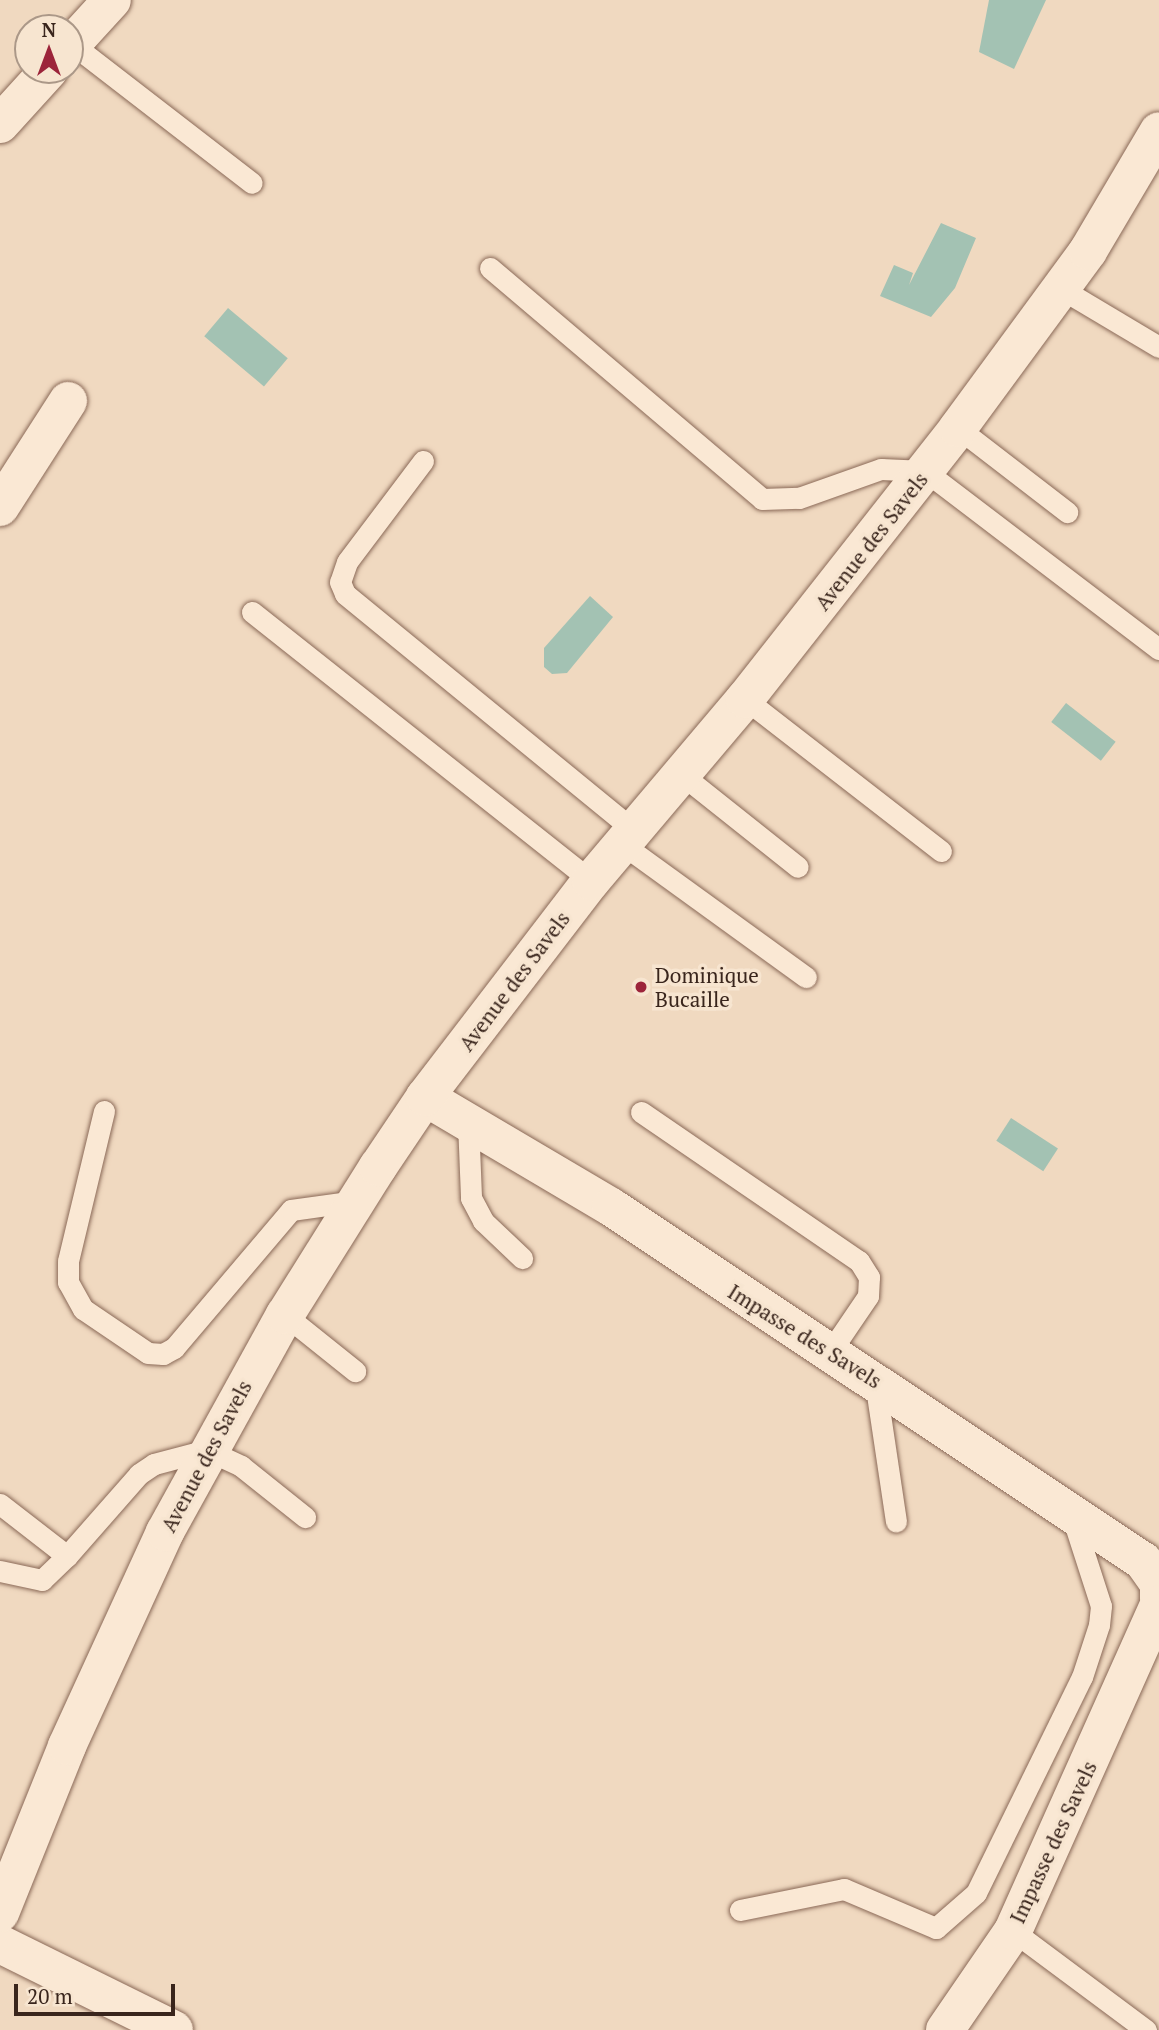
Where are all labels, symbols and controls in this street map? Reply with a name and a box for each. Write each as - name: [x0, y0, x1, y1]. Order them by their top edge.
- north arrow: [14, 14, 84, 84]
- text: N: [42, 17, 56, 42]
- street label: Avenue des Savels: [809, 467, 933, 615]
- street label: Avenue des Savels: [453, 906, 575, 1056]
- place label: Dominique Bucaille: [655, 962, 759, 1012]
- marker: Dominique Bucaille: [633, 979, 649, 995]
- street label: Impasse des Savels: [724, 1279, 886, 1393]
- street label: Avenue des Savels: [155, 1376, 257, 1536]
- street label: Impasse des Savels: [1004, 1757, 1102, 1927]
- scale bar: [18, 1970, 178, 2014]
- text: 20 m: [27, 1982, 73, 2010]

